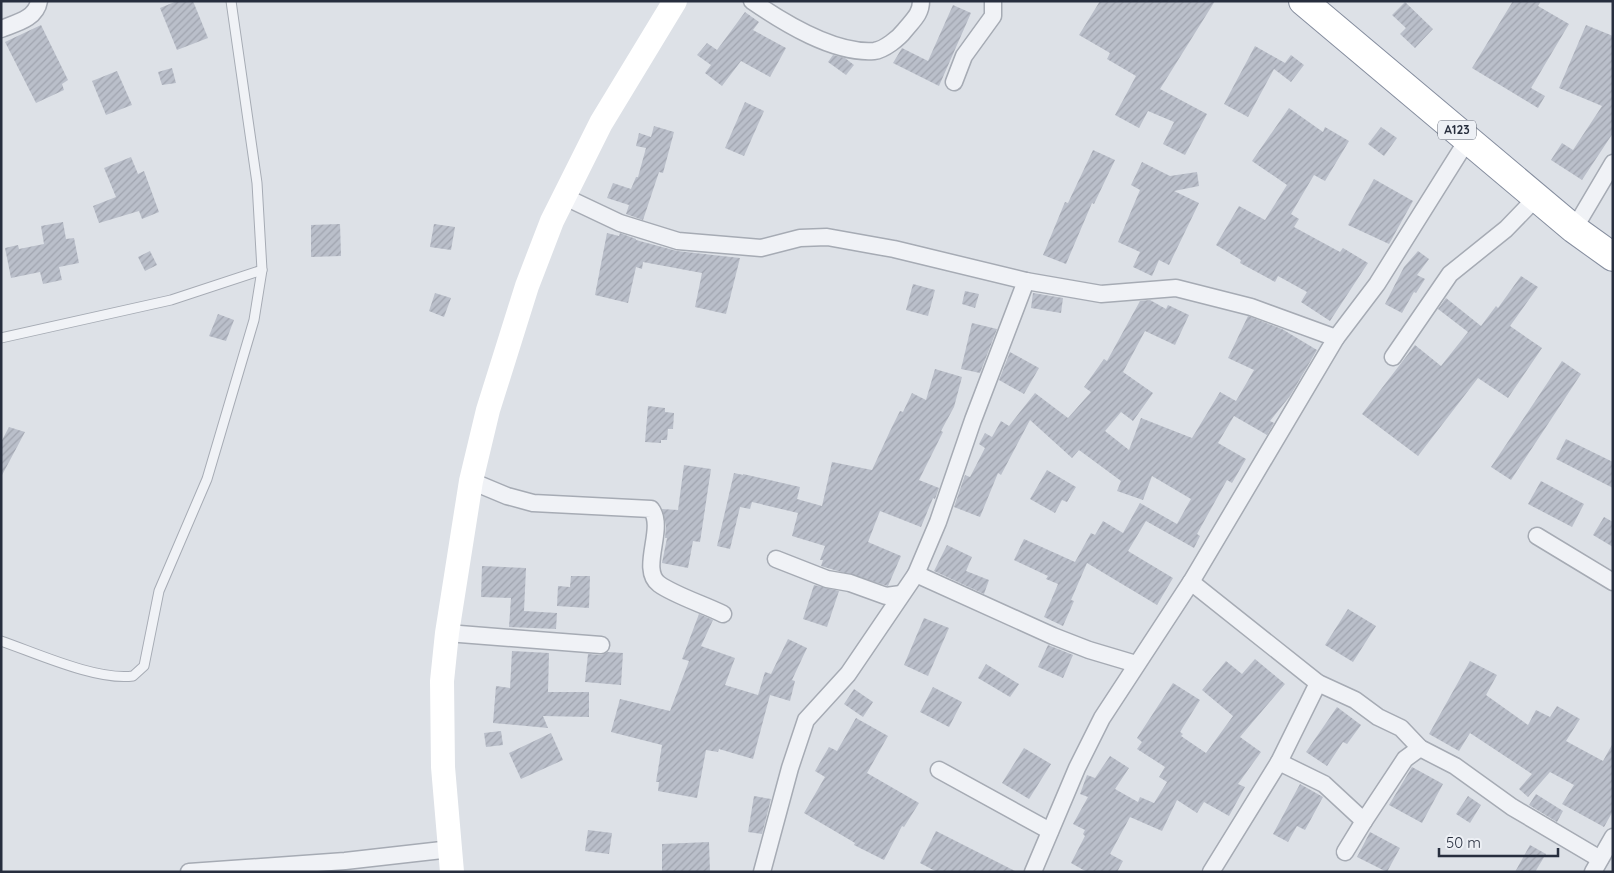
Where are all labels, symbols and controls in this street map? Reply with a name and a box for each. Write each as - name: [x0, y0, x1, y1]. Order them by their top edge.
- road number: A123: [1438, 120, 1476, 140]
- scale bar: [1439, 826, 1558, 858]
- text: 50 m: [1446, 833, 1481, 852]

